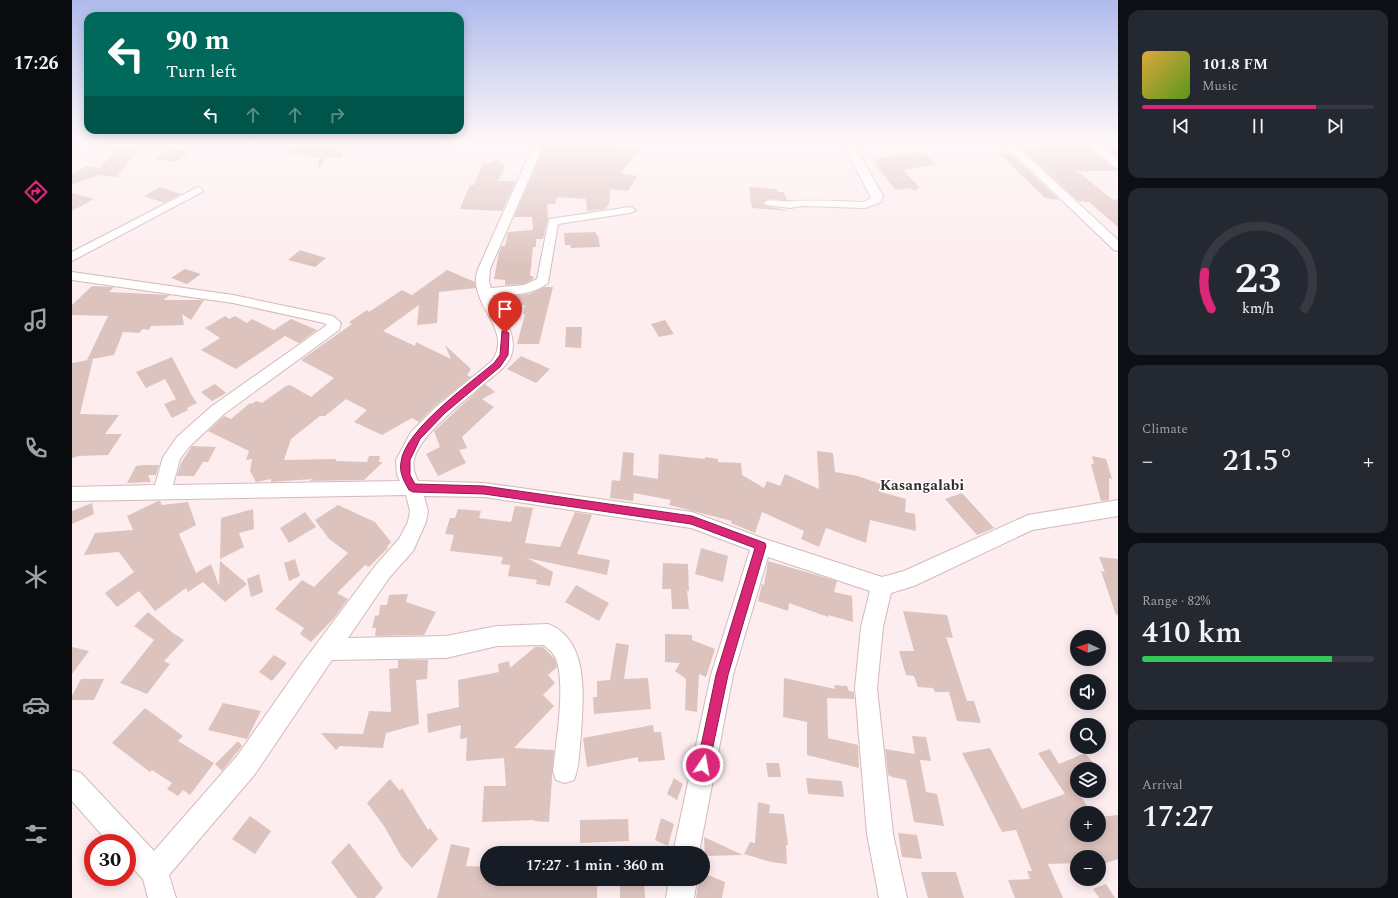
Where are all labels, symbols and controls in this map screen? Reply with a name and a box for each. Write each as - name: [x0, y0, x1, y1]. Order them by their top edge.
- text: 90 m: [166, 19, 230, 62]
- icon: left: [100, 28, 152, 80]
- text: 17:26: [13, 50, 59, 77]
- text: 101.8 FM: [1202, 53, 1268, 76]
- text: Turn left: [166, 58, 237, 85]
- text: Music: [1202, 76, 1238, 96]
- icon: left: [200, 104, 222, 126]
- icon: ahead: [242, 104, 264, 126]
- icon: ahead: [284, 104, 306, 126]
- icon: right: [326, 104, 348, 126]
- icon: previous: [1170, 115, 1192, 137]
- icon: pause: [1247, 115, 1269, 137]
- icon: next: [1324, 115, 1346, 137]
- icon: directions: [22, 178, 50, 206]
- text: 23: [1235, 248, 1281, 311]
- pin: [488, 292, 522, 333]
- icon: arrive: [494, 298, 516, 320]
- text: km/h: [1242, 298, 1274, 320]
- icon: music: [22, 306, 50, 334]
- text: Climate: [1142, 419, 1188, 439]
- icon: phone: [22, 434, 50, 462]
- text: 21.5°: [1222, 438, 1294, 484]
- text: −: [1142, 445, 1153, 478]
- text: +: [1363, 445, 1374, 478]
- district label: Kasangalabi: [880, 474, 964, 497]
- icon: climate: [22, 563, 50, 591]
- text: Range · 82%: [1142, 591, 1210, 611]
- text: 410 km: [1142, 610, 1242, 656]
- north arrow: [1070, 630, 1106, 666]
- map controls: [1070, 630, 1106, 886]
- button: sound: [1070, 674, 1106, 710]
- icon: car: [22, 691, 50, 719]
- button: search: [1070, 718, 1106, 754]
- position arrow: [682, 744, 724, 786]
- button: layers: [1070, 762, 1106, 798]
- text: Arrival: [1142, 775, 1183, 795]
- text: 17:27: [1142, 794, 1214, 840]
- button: +: [1070, 806, 1106, 842]
- icon: filters: [22, 820, 50, 848]
- speed limit sign: 30: [84, 834, 136, 886]
- button: −: [1070, 850, 1106, 886]
- text: 17:27 · 1 min · 360 m: [526, 854, 664, 877]

